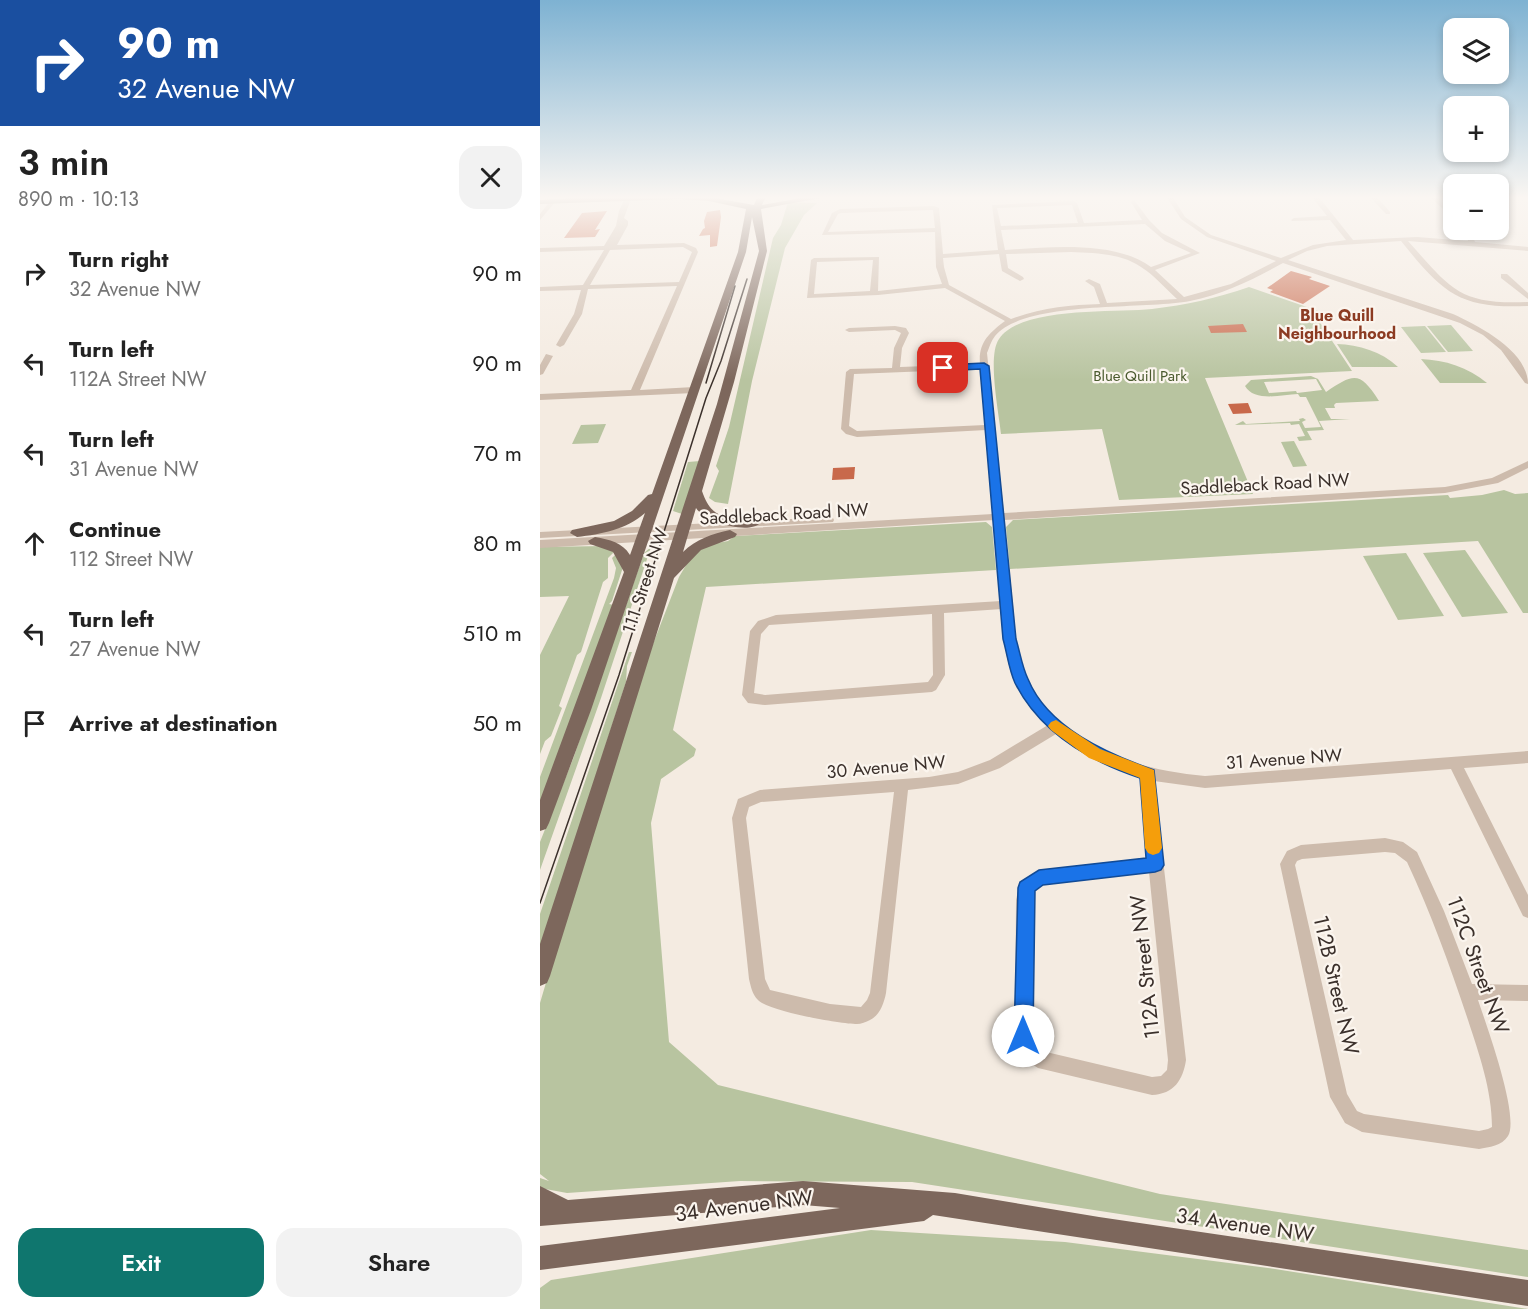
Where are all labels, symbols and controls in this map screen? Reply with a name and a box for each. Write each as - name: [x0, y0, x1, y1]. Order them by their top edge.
- text: 90 m: [117, 13, 220, 74]
- map controls: [1443, 18, 1509, 240]
- button: layers: [1443, 18, 1509, 84]
- icon: right: [18, 24, 96, 102]
- text: 32 Avenue NW: [117, 69, 295, 108]
- button: +: [1443, 96, 1509, 162]
- text: 3 min: [18, 136, 109, 188]
- button: close: [459, 146, 522, 209]
- button: −: [1443, 174, 1509, 240]
- text: 890 m · 10:13: [18, 185, 139, 214]
- text: Turn right: [69, 243, 169, 275]
- icon: right: [18, 257, 51, 290]
- text: 90 m: [472, 257, 522, 289]
- text: 32 Avenue NW: [69, 275, 201, 304]
- district label: Blue Quill Neighbourhood: [1278, 304, 1396, 345]
- text: Turn left: [69, 333, 154, 365]
- pin: [917, 342, 968, 393]
- icon: left: [18, 347, 51, 380]
- text: 90 m: [472, 347, 522, 379]
- icon: arrive: [926, 351, 959, 384]
- text: 112A Street NW: [69, 365, 207, 394]
- park label: Blue Quill Park: [1093, 365, 1187, 387]
- text: Turn left: [69, 423, 154, 455]
- icon: left: [18, 437, 51, 470]
- text: 70 m: [473, 437, 522, 469]
- text: 31 Avenue NW: [69, 455, 199, 484]
- street label: Saddleback Road NW: [1180, 467, 1350, 501]
- street label: Saddleback Road NW: [699, 497, 869, 531]
- text: Continue: [69, 513, 161, 545]
- street label: 111 Street NW: [616, 525, 674, 637]
- icon: ahead: [18, 527, 51, 560]
- text: 80 m: [473, 527, 522, 559]
- text: 112 Street NW: [69, 545, 193, 574]
- text: Turn left: [69, 603, 154, 635]
- icon: left: [18, 617, 51, 650]
- text: 510 m: [463, 617, 522, 649]
- text: 27 Avenue NW: [69, 635, 200, 664]
- icon: arrive: [18, 707, 51, 740]
- text: Arrive at destination: [69, 707, 278, 739]
- text: 50 m: [473, 707, 522, 739]
- street label: 31 Avenue NW: [1225, 742, 1343, 776]
- street label: 30 Avenue NW: [825, 749, 947, 785]
- street label: 112C Street NW: [1439, 892, 1517, 1038]
- street label: 112A Street NW: [1123, 893, 1167, 1040]
- street label: 112B Street NW: [1305, 912, 1367, 1058]
- position arrow: [991, 1004, 1055, 1068]
- street label: 34 Avenue NW: [673, 1183, 815, 1229]
- street label: 34 Avenue NW: [1174, 1200, 1316, 1250]
- button: Exit: [18, 1228, 264, 1297]
- button: Share: [276, 1228, 522, 1297]

